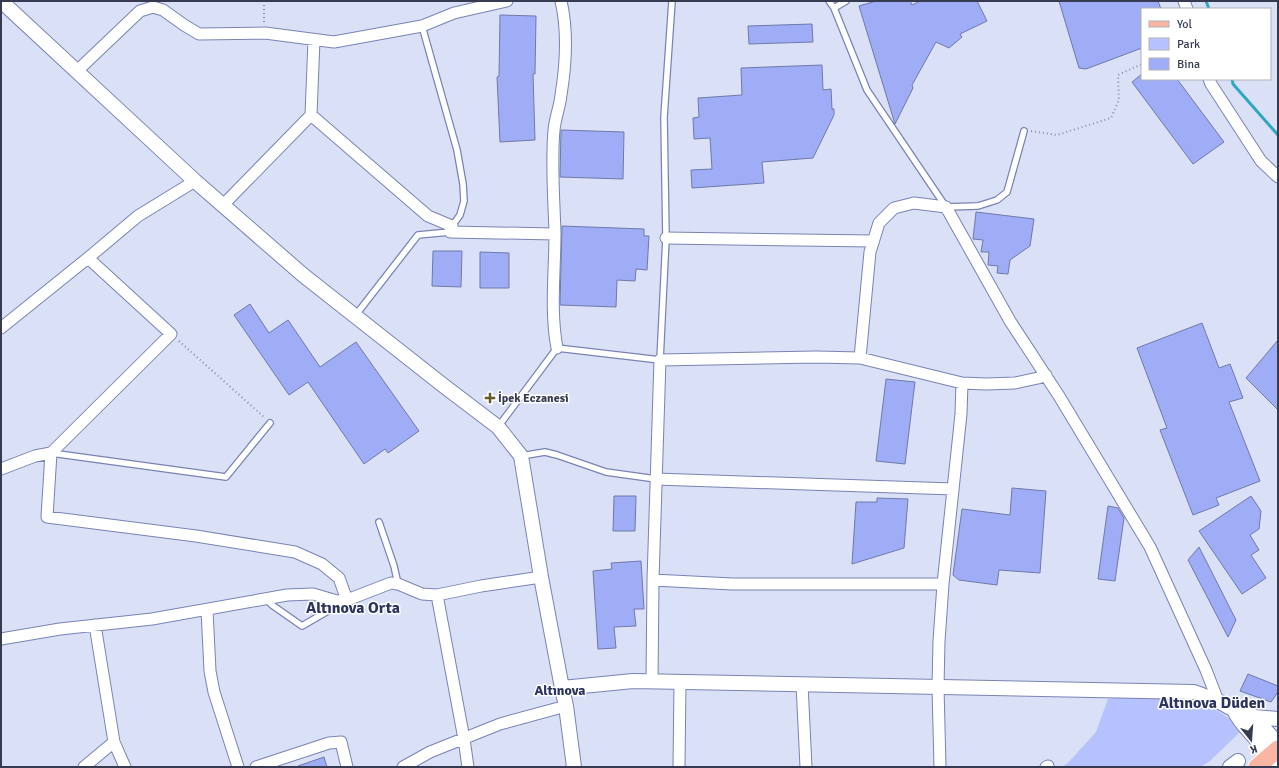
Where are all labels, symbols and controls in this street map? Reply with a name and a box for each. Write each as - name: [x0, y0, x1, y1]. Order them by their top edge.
- legend: [1141, 8, 1271, 80]
- text: Yol: [1177, 17, 1193, 32]
- text: Park: [1177, 37, 1200, 52]
- text: Bina: [1177, 57, 1200, 72]
- place label: İpek Eczanesi: [498, 391, 569, 406]
- marker: İpek Eczanesi: [485, 393, 495, 403]
- district label: Altınova Orta: [306, 598, 400, 618]
- district label: Altınova: [534, 682, 586, 699]
- district label: Altınova Düden: [1159, 693, 1266, 713]
- north arrow: [1231, 720, 1271, 760]
- text: K: [1248, 742, 1259, 756]

